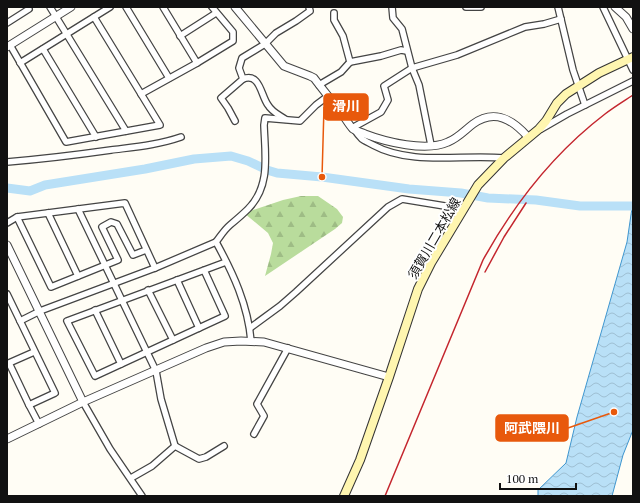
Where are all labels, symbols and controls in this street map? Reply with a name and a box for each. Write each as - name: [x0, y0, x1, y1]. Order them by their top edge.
- callout: 滑川: [324, 94, 368, 120]
- text: 滑川: [332, 96, 360, 115]
- street label: 須賀川二本松線: [403, 194, 465, 282]
- callout: 阿武隈川: [496, 415, 568, 441]
- text: 阿武隈川: [504, 418, 560, 437]
- scale bar: [500, 465, 576, 491]
- text: 100 m: [506, 471, 539, 486]

